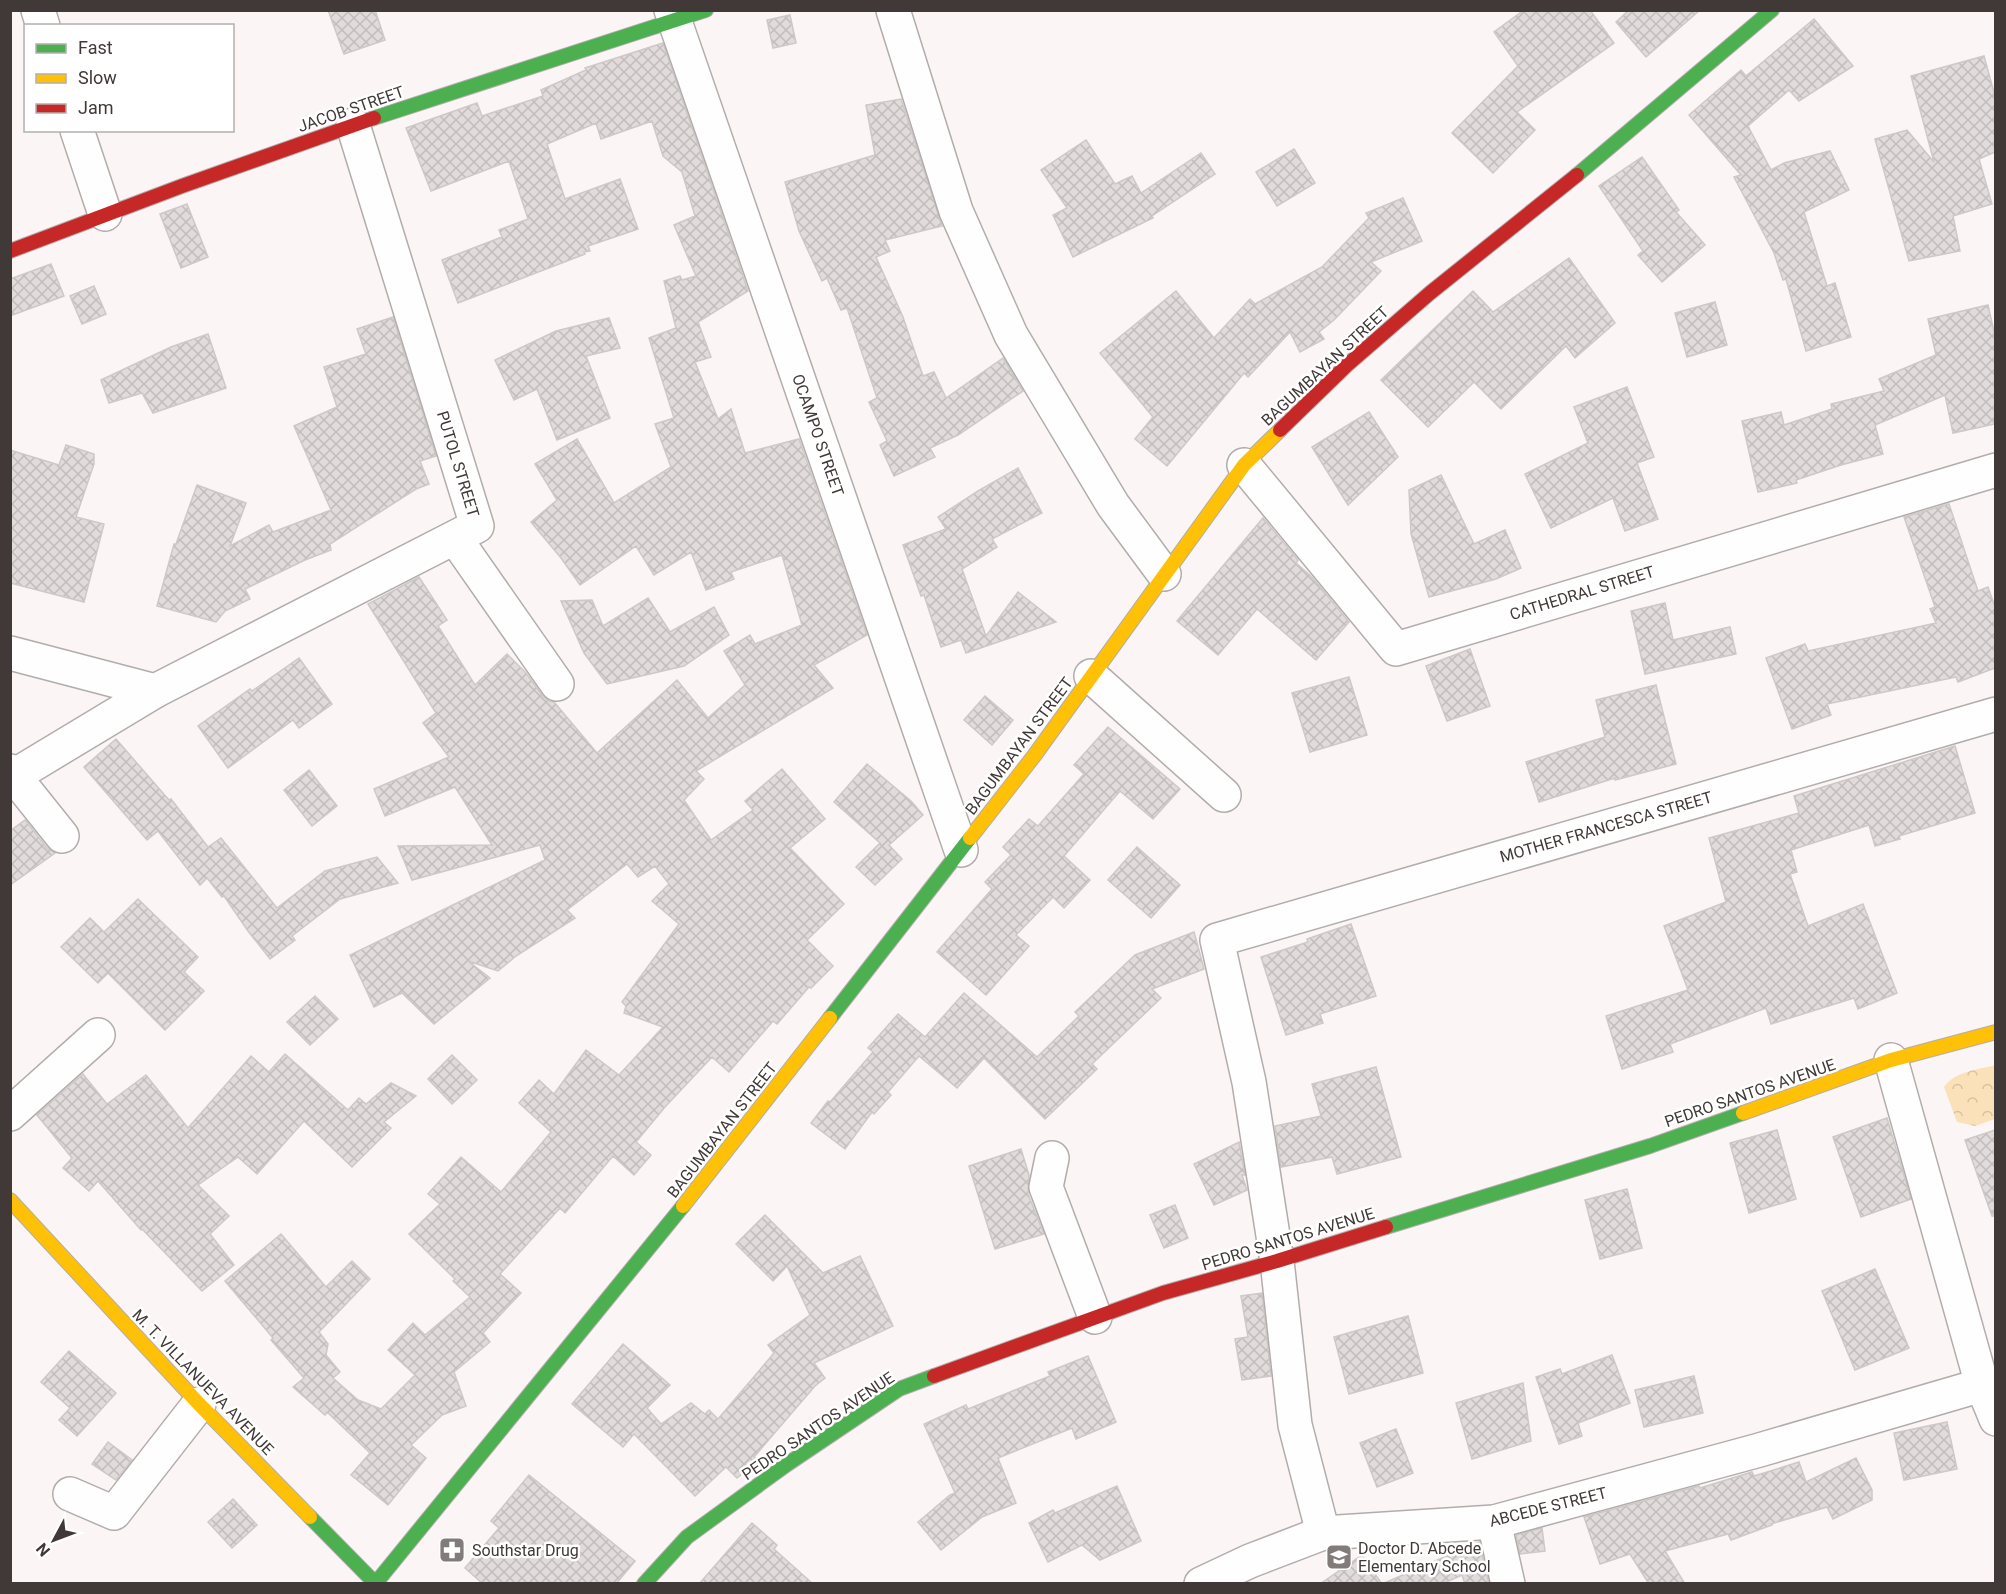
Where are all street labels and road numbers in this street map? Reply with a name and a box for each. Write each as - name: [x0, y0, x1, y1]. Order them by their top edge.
- street label: JACOB STREET: [295, 82, 407, 136]
- street label: BAGUMBAYAN STREET: [1258, 302, 1393, 430]
- street label: OCAMPO STREET: [788, 372, 848, 499]
- street label: PUTOL STREET: [433, 409, 483, 520]
- street label: CATHEDRAL STREET: [1507, 562, 1657, 624]
- street label: BAGUMBAYAN STREET: [961, 673, 1077, 818]
- street label: MOTHER FRANCESCA STREET: [1498, 787, 1715, 866]
- street label: PEDRO SANTOS AVENUE: [1662, 1055, 1838, 1131]
- street label: BAGUMBAYAN STREET: [663, 1058, 781, 1202]
- street label: PEDRO SANTOS AVENUE: [1199, 1204, 1377, 1274]
- street label: M. T. VILLANUEVA AVENUE: [128, 1305, 278, 1459]
- street label: PEDRO SANTOS AVENUE: [738, 1368, 898, 1484]
- street label: ABCEDE STREET: [1487, 1483, 1609, 1531]

